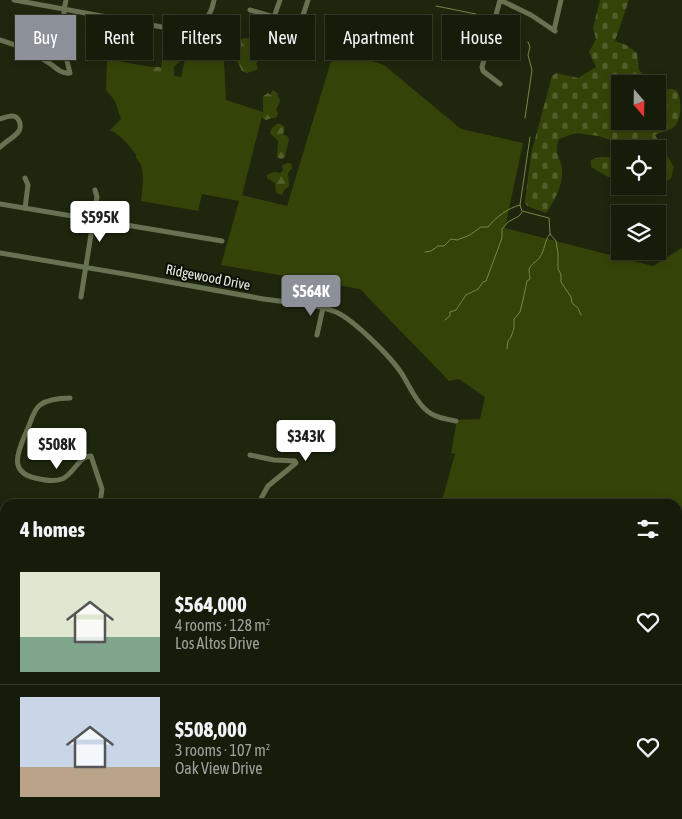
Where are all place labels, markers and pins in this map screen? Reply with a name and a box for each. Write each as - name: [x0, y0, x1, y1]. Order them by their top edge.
- pin: $595K: [65, 200, 135, 243]
- pin: $564K: [276, 274, 346, 317]
- pin: $343K: [271, 420, 341, 462]
- pin: $508K: [22, 428, 92, 470]

